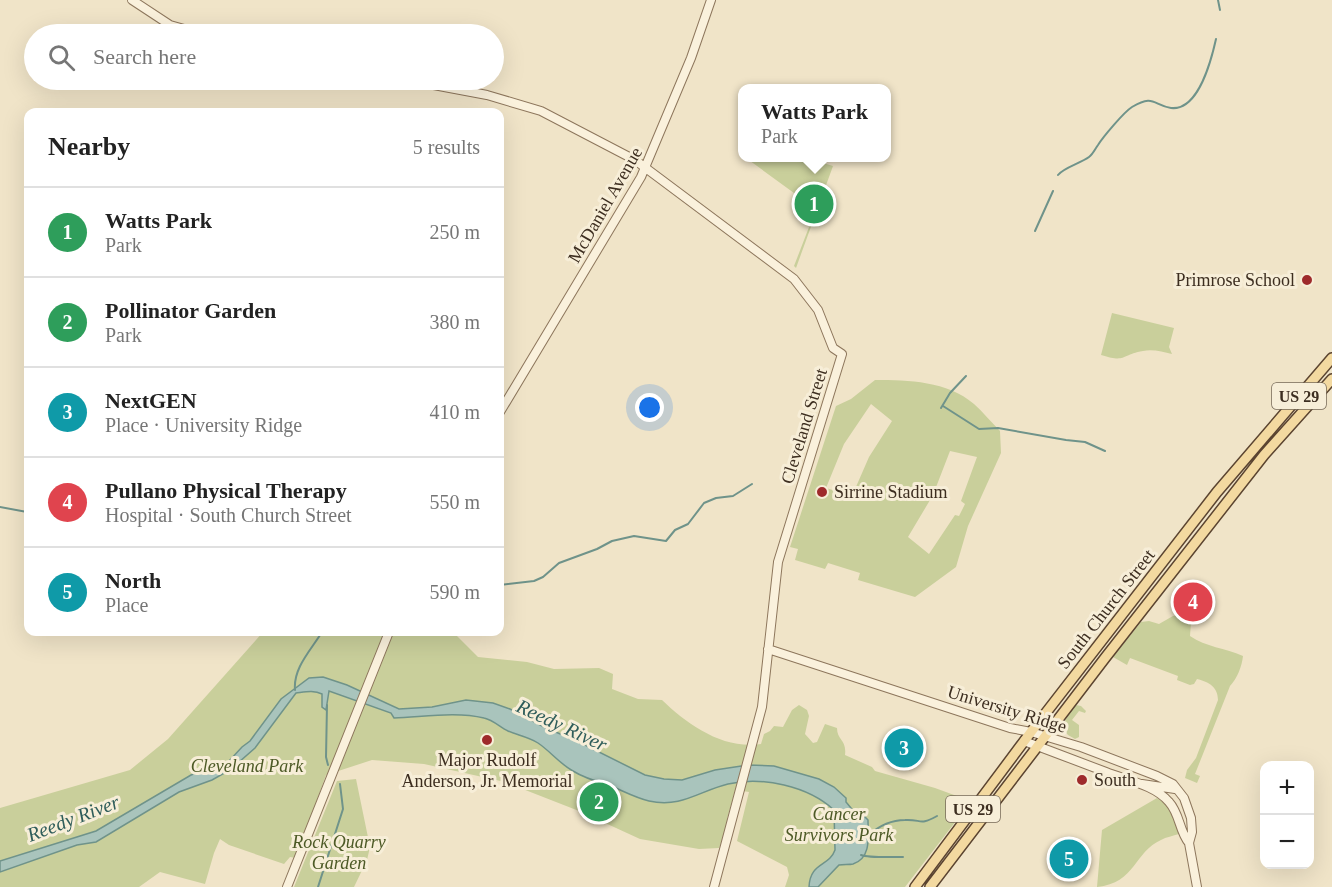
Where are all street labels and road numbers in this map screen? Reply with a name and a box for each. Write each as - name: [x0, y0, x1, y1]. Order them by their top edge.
- street label: McDaniel Avenue: [564, 144, 646, 266]
- street label: Cleveland Street: [777, 366, 831, 486]
- road number: US 29: [1272, 383, 1326, 409]
- street label: South Church Street: [1053, 545, 1159, 673]
- street label: University Ridge: [945, 681, 1069, 737]
- road number: US 29: [946, 796, 1000, 822]

